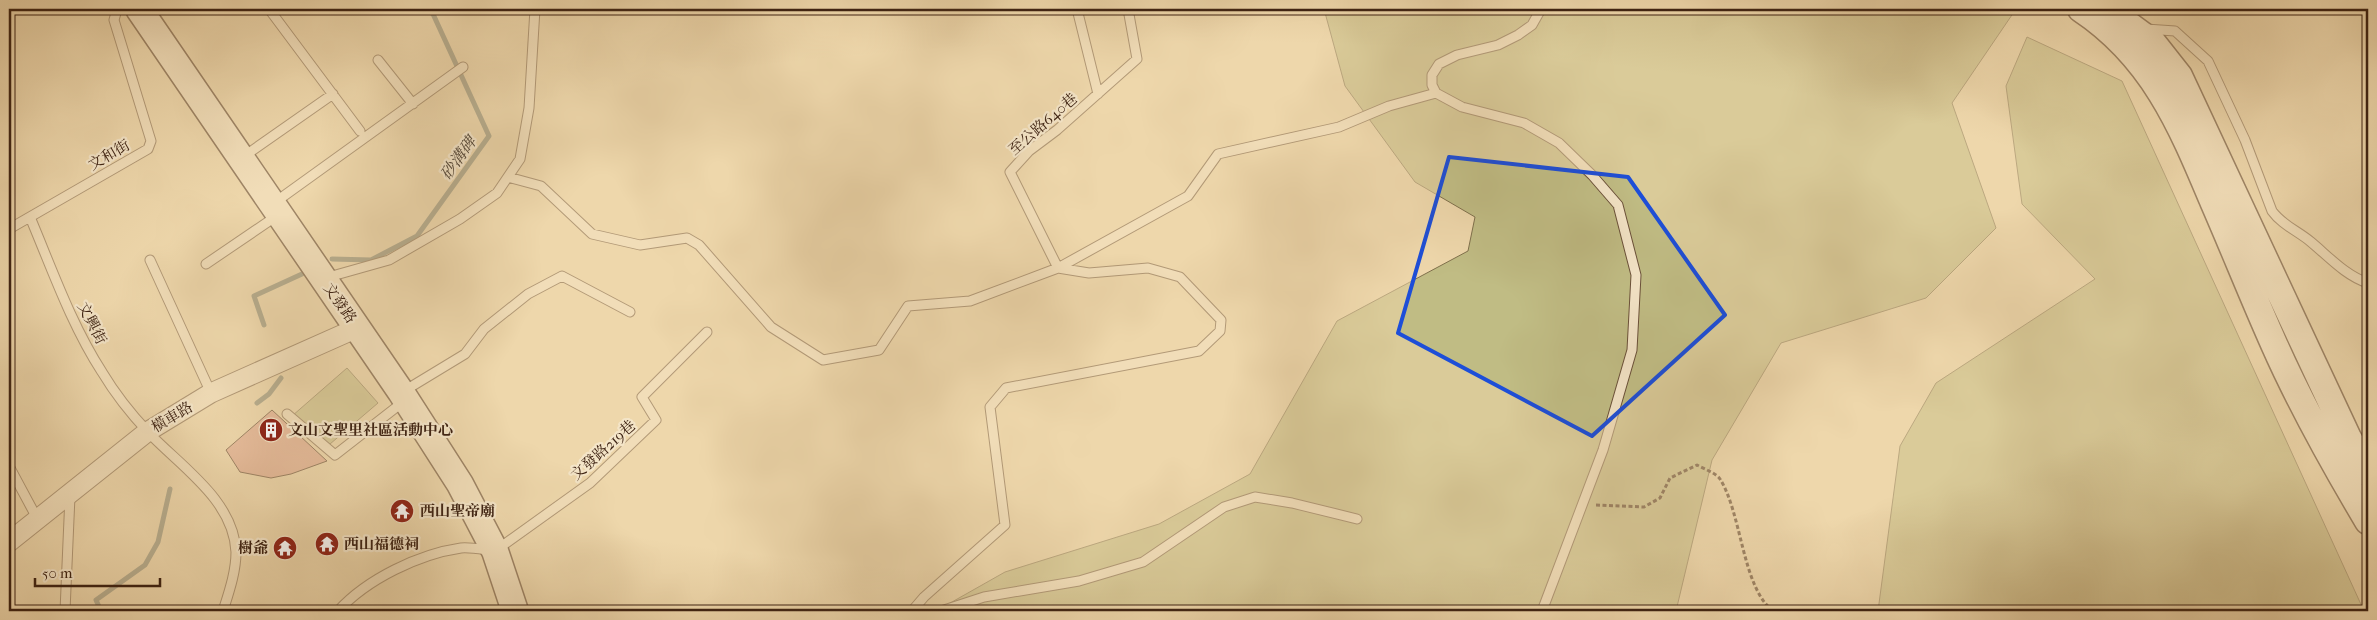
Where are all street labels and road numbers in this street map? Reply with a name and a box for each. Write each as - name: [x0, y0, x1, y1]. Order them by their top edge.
- street label: 至公路640巷: [1005, 89, 1081, 159]
- street label: 文和街: [85, 136, 133, 174]
- street label: 文發路: [320, 279, 360, 327]
- street label: 文興街: [74, 299, 110, 347]
- street label: 橫車路: [148, 398, 196, 436]
- street label: 文發路219巷: [567, 416, 639, 484]

